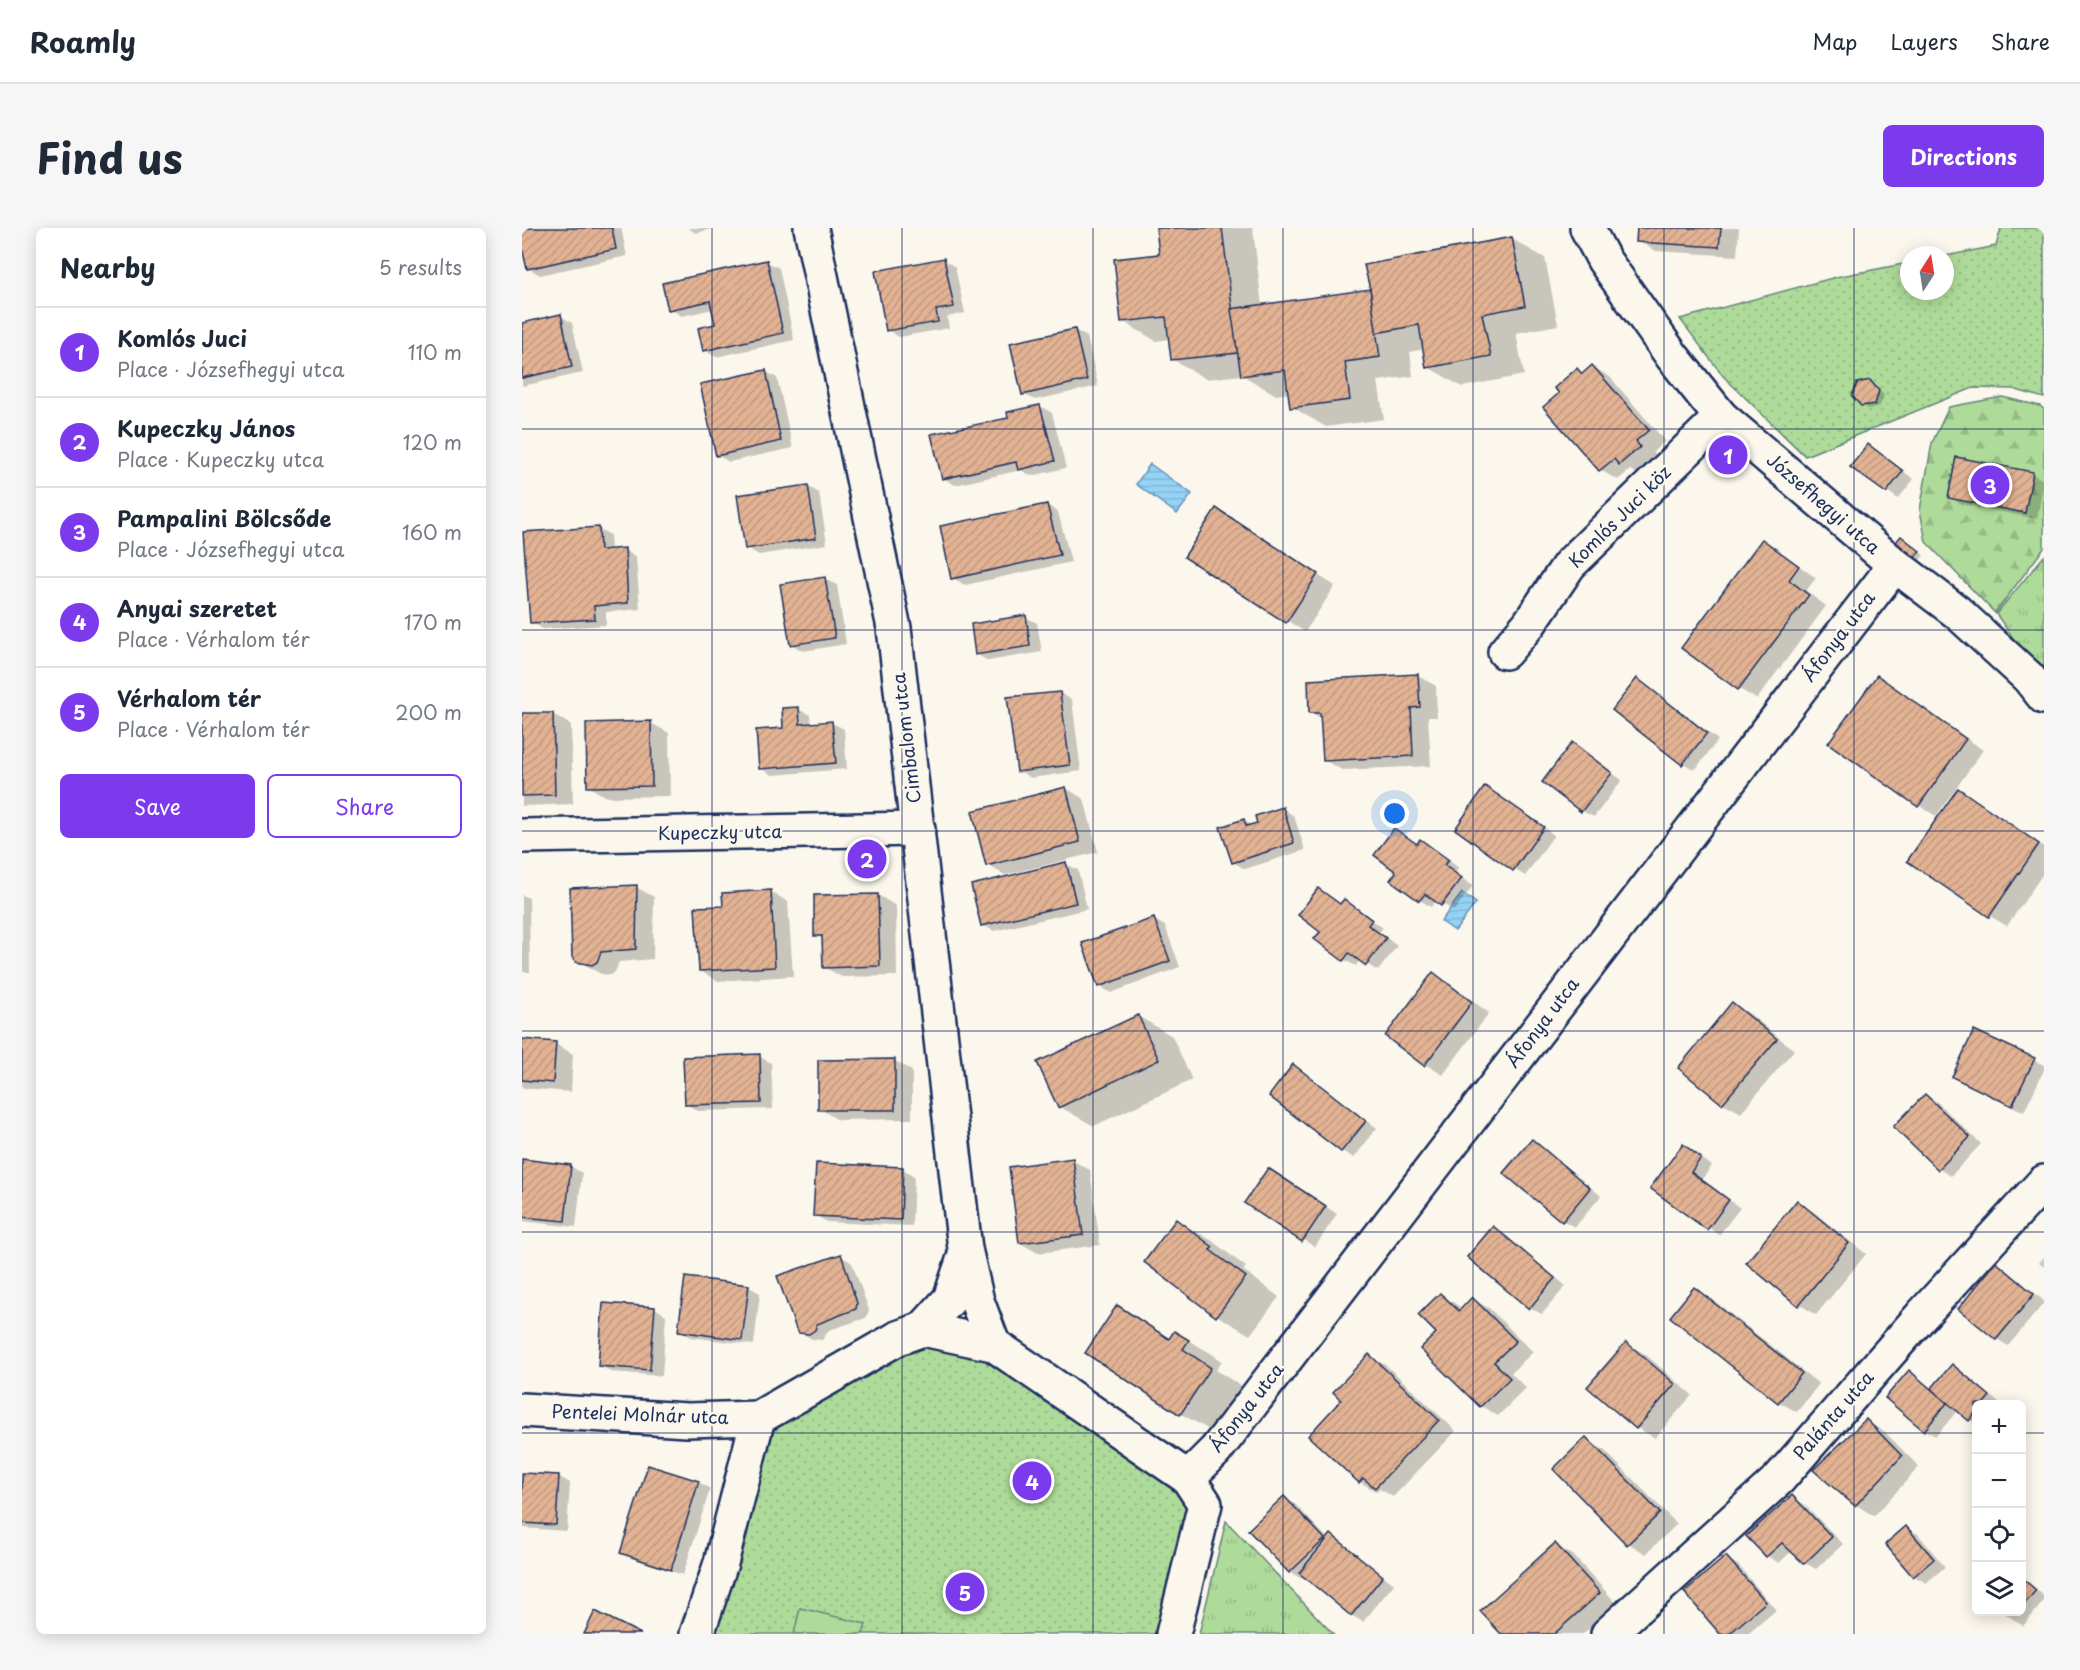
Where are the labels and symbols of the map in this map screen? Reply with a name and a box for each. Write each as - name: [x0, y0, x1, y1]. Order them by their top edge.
- north arrow: [1900, 246, 1954, 300]
- pin: 1: [1708, 432, 1748, 478]
- street label: Józsefhegyi utca: [1761, 446, 1887, 560]
- street label: Komlós Juci köz: [1561, 458, 1677, 574]
- pin: 3: [1970, 462, 2010, 508]
- street label: Áfonya utca: [1795, 585, 1881, 687]
- street label: Cimbalom utca: [884, 671, 927, 805]
- your location: [1380, 799, 1409, 828]
- street label: Kupeczky utca: [658, 817, 782, 846]
- pin: 2: [848, 836, 886, 882]
- street label: Áfonya utca: [1499, 971, 1585, 1073]
- street label: Áfonya utca: [1202, 1356, 1290, 1458]
- street label: Palánta utca: [1786, 1364, 1880, 1466]
- street label: Pentelei Molnár utca: [551, 1397, 730, 1430]
- pin: 4: [1012, 1458, 1052, 1504]
- pin: 5: [946, 1570, 984, 1614]

